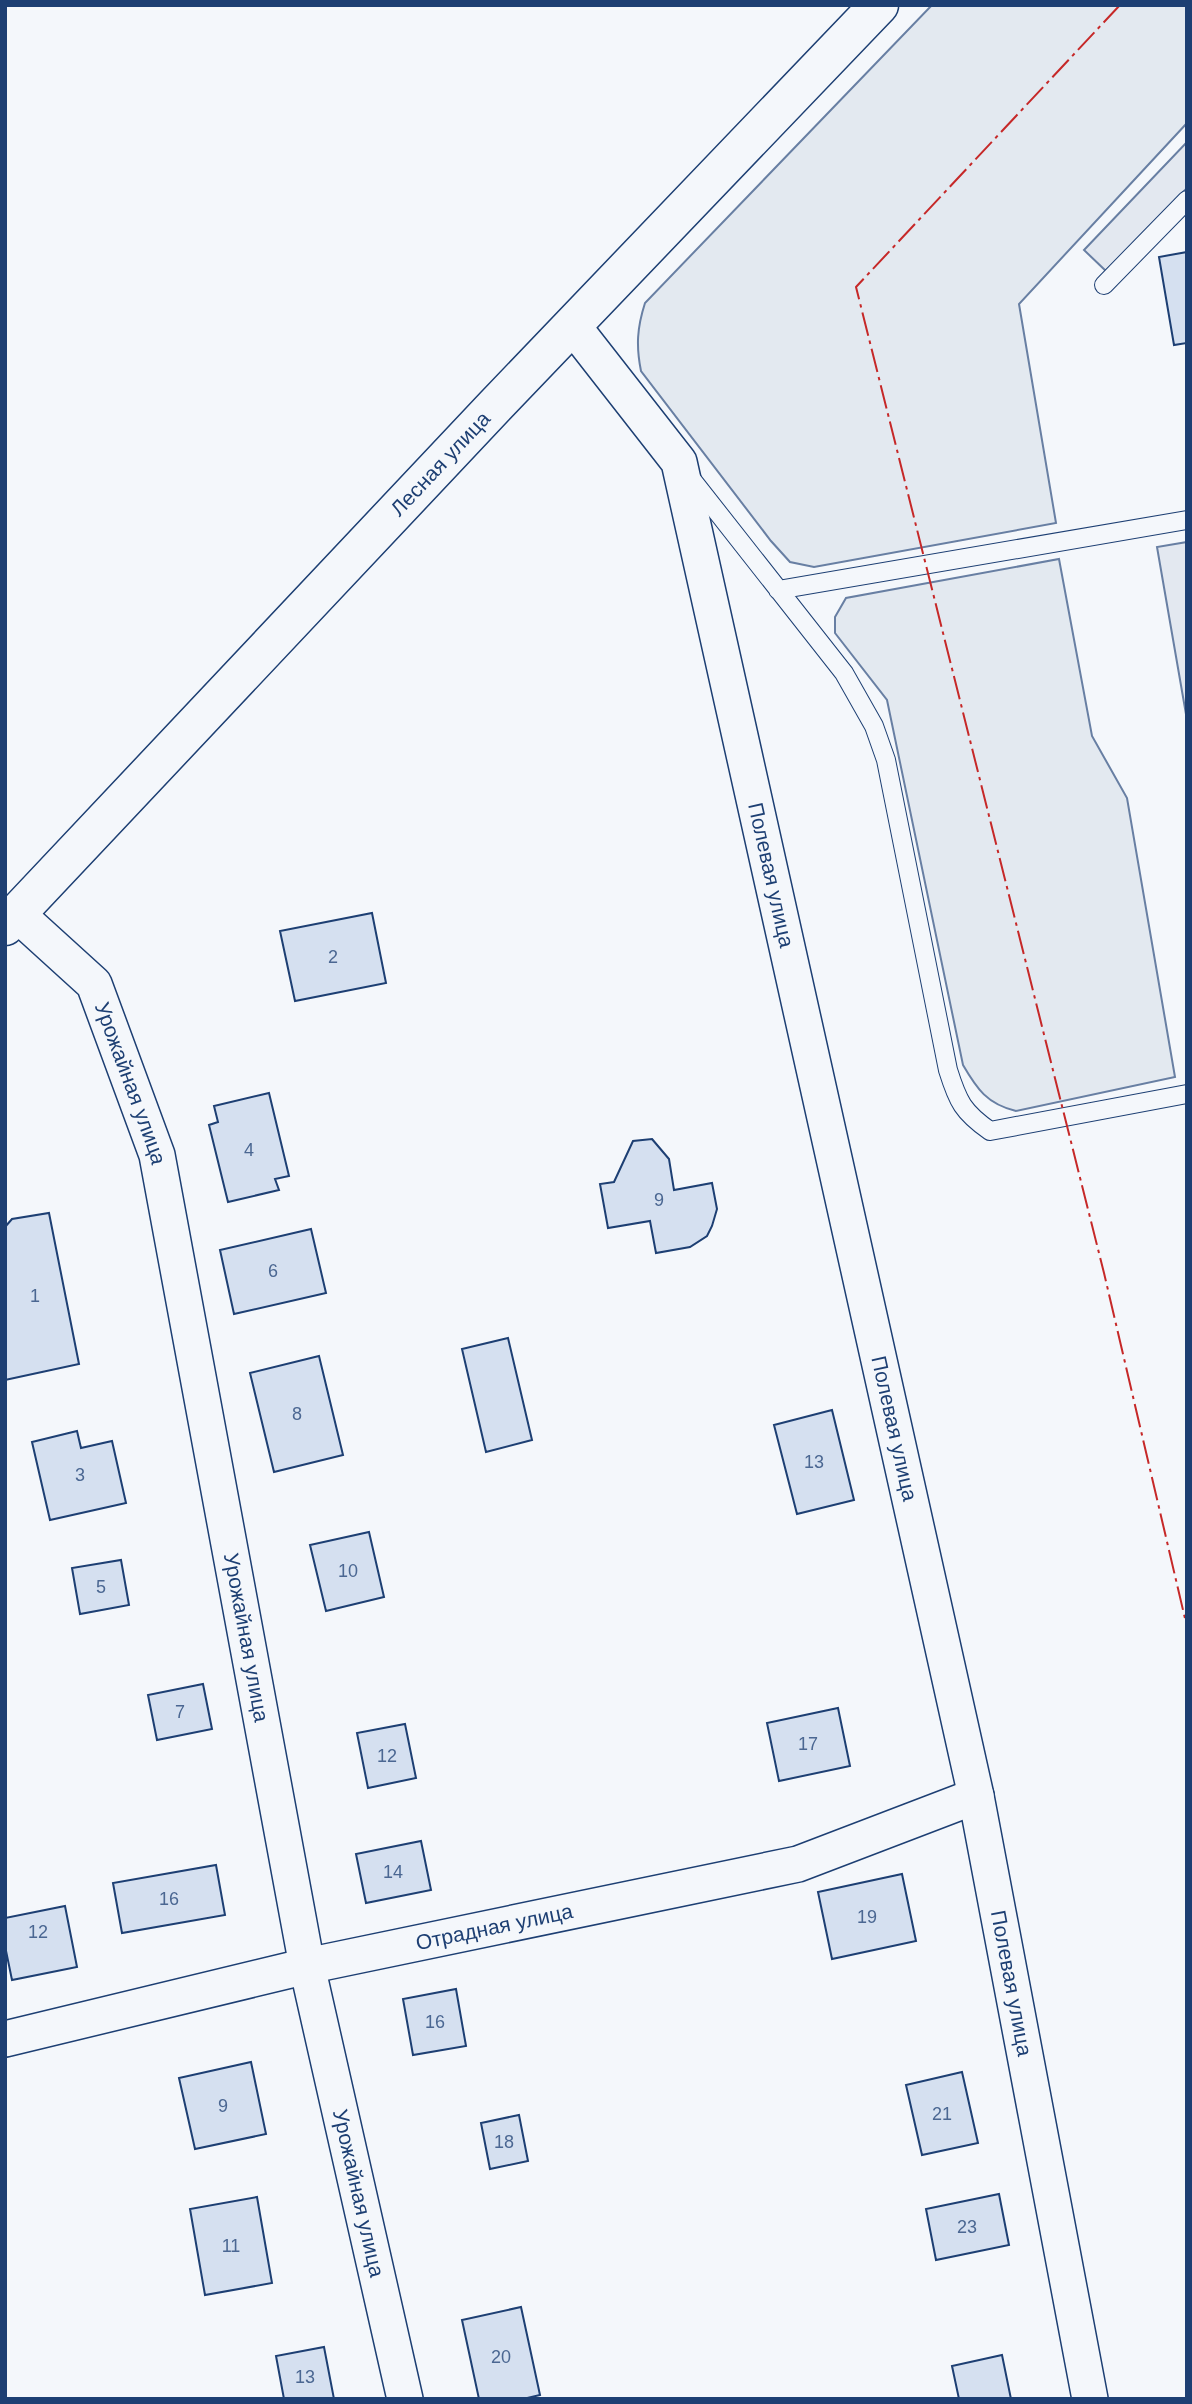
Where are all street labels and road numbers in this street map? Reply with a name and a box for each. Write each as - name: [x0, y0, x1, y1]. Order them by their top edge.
- street label: Лесная улица: [386, 407, 495, 520]
- street label: Полевая улица: [744, 800, 799, 950]
- street label: Урожайная улица: [91, 999, 171, 1167]
- street label: Полевая улица: [867, 1354, 922, 1503]
- street label: Урожайная улица: [220, 1551, 274, 1724]
- street label: Отрадная улица: [414, 1899, 575, 1954]
- street label: Полевая улица: [987, 1908, 1037, 2058]
- street label: Урожайная улица: [329, 2107, 389, 2279]

